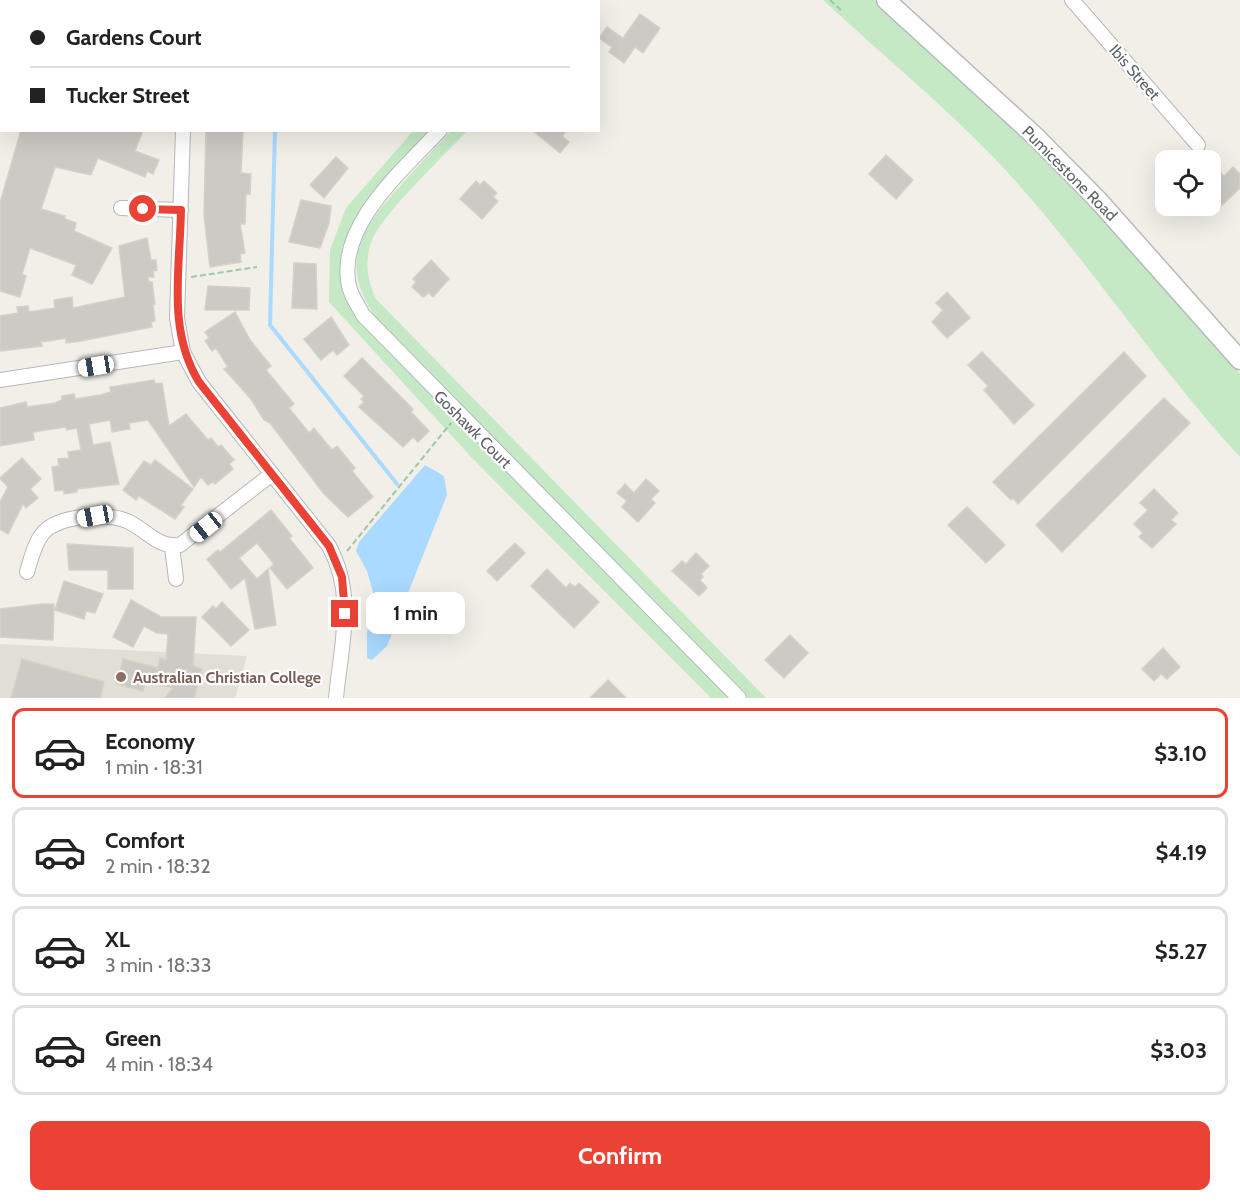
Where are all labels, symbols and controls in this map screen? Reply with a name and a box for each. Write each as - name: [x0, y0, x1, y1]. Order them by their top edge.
- text: Gardens Court: [66, 24, 202, 51]
- street label: Ibis Street: [1105, 41, 1164, 105]
- text: Tucker Street: [66, 82, 190, 109]
- street label: Pumicestone Road: [1018, 122, 1121, 225]
- map controls: [1155, 150, 1221, 216]
- button: locate: [1155, 150, 1221, 216]
- route start: [129, 195, 156, 222]
- car: [77, 354, 115, 378]
- street label: Goshawk Court: [430, 387, 516, 473]
- car: [76, 504, 114, 528]
- car: [186, 509, 226, 545]
- callout: 1 min: [366, 593, 465, 635]
- route end: [331, 600, 358, 627]
- text: 1 min: [393, 601, 438, 625]
- place label: Australian Christian College: [133, 668, 321, 687]
- marker: Australian Christian College: [114, 670, 128, 684]
- icon: car: [33, 726, 87, 780]
- text: Economy: [105, 728, 195, 755]
- text: $3.10: [1154, 740, 1207, 767]
- text: 1 min · 18:31: [105, 755, 203, 779]
- icon: car: [33, 825, 87, 879]
- text: Comfort: [105, 827, 184, 854]
- text: $4.19: [1156, 839, 1207, 866]
- text: 2 min · 18:32: [105, 854, 211, 878]
- icon: car: [33, 924, 87, 978]
- text: XL: [105, 926, 130, 953]
- text: $5.27: [1155, 938, 1207, 965]
- text: 3 min · 18:33: [105, 953, 211, 977]
- icon: car: [33, 1023, 87, 1077]
- text: Green: [105, 1025, 161, 1052]
- text: $3.03: [1150, 1037, 1207, 1064]
- text: 4 min · 18:34: [105, 1052, 213, 1076]
- button: Confirm: [30, 1121, 1210, 1190]

